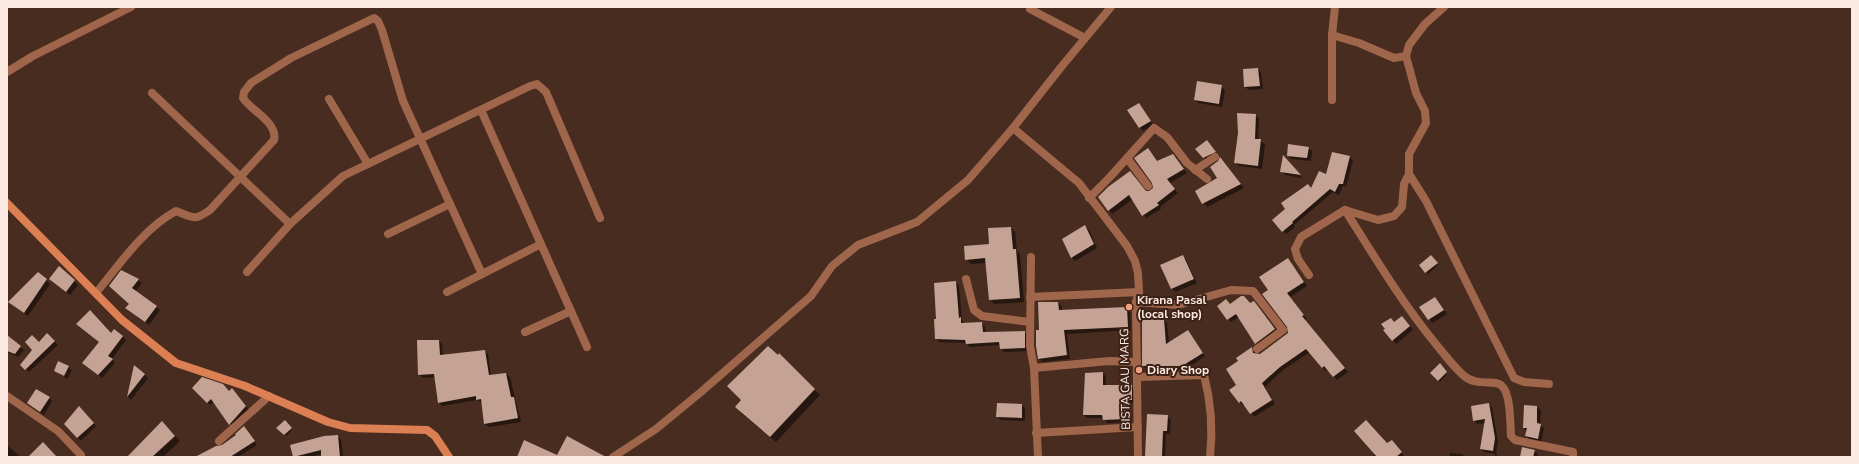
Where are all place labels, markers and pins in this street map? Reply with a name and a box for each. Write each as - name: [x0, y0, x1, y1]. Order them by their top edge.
- place label: Kirana Pasal (local shop): [1137, 292, 1207, 322]
- marker: Kirana Pasal (local shop): [1124, 302, 1134, 312]
- place label: Diary Shop: [1147, 362, 1209, 378]
- marker: Diary Shop: [1134, 365, 1144, 375]

